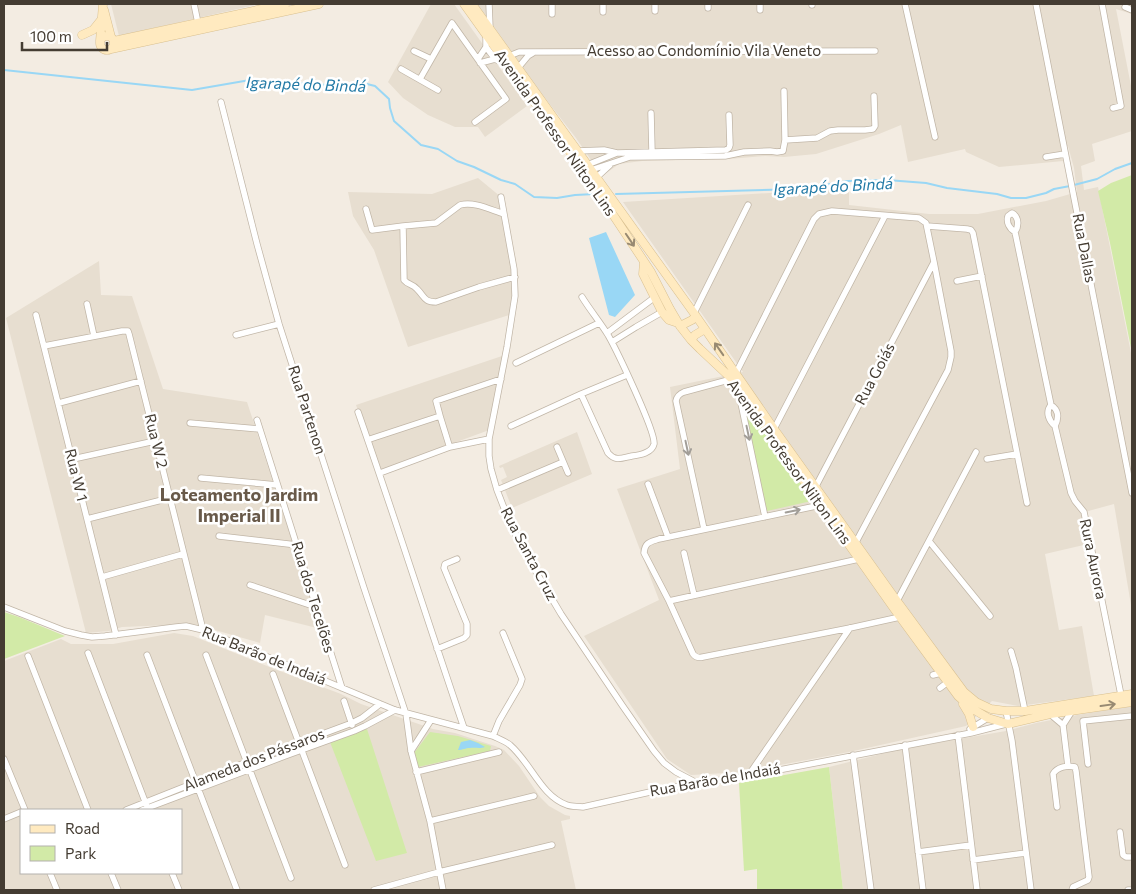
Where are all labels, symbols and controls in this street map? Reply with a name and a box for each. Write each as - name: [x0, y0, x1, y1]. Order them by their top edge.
- scale bar: [22, 20, 108, 52]
- text: 100 m: [30, 27, 72, 45]
- street label: Acesso ao Condomínio Vila Veneto: [587, 41, 821, 59]
- street label: Avenida Professor Nilton Lins: [491, 46, 620, 219]
- water label: Igarapé do Bindá: [246, 72, 367, 95]
- water label: Igarapé do Bindá: [773, 173, 894, 198]
- street label: Rua Dallas: [1069, 212, 1101, 284]
- one-way arrow: [625, 233, 635, 247]
- street label: Rua Goiás: [850, 339, 898, 408]
- one-way arrow: [714, 342, 724, 356]
- street label: Rua Partenon: [285, 363, 331, 456]
- street label: Avenida Professor Nilton Lins: [724, 376, 856, 547]
- street label: Rua W 2: [142, 412, 172, 470]
- one-way arrow: [743, 425, 753, 441]
- one-way arrow: [682, 440, 692, 456]
- street label: Rua W 1: [62, 447, 92, 503]
- district label: Loteamento Jardim Imperial II: [160, 483, 318, 526]
- street label: Rua Santa Cruz: [498, 504, 562, 603]
- one-way arrow: [785, 506, 801, 515]
- street label: Rura Aurora: [1077, 517, 1111, 601]
- street label: Rua dos Tecelões: [288, 539, 339, 655]
- street label: Rua Barão de Indaiá: [200, 622, 329, 688]
- one-way arrow: [1099, 700, 1115, 710]
- street label: Alameda dos Pássaros: [181, 724, 327, 794]
- street label: Rua Barão de Indaiá: [648, 759, 782, 799]
- legend: [20, 809, 182, 874]
- text: Road: [65, 819, 100, 837]
- text: Park: [65, 844, 96, 862]

